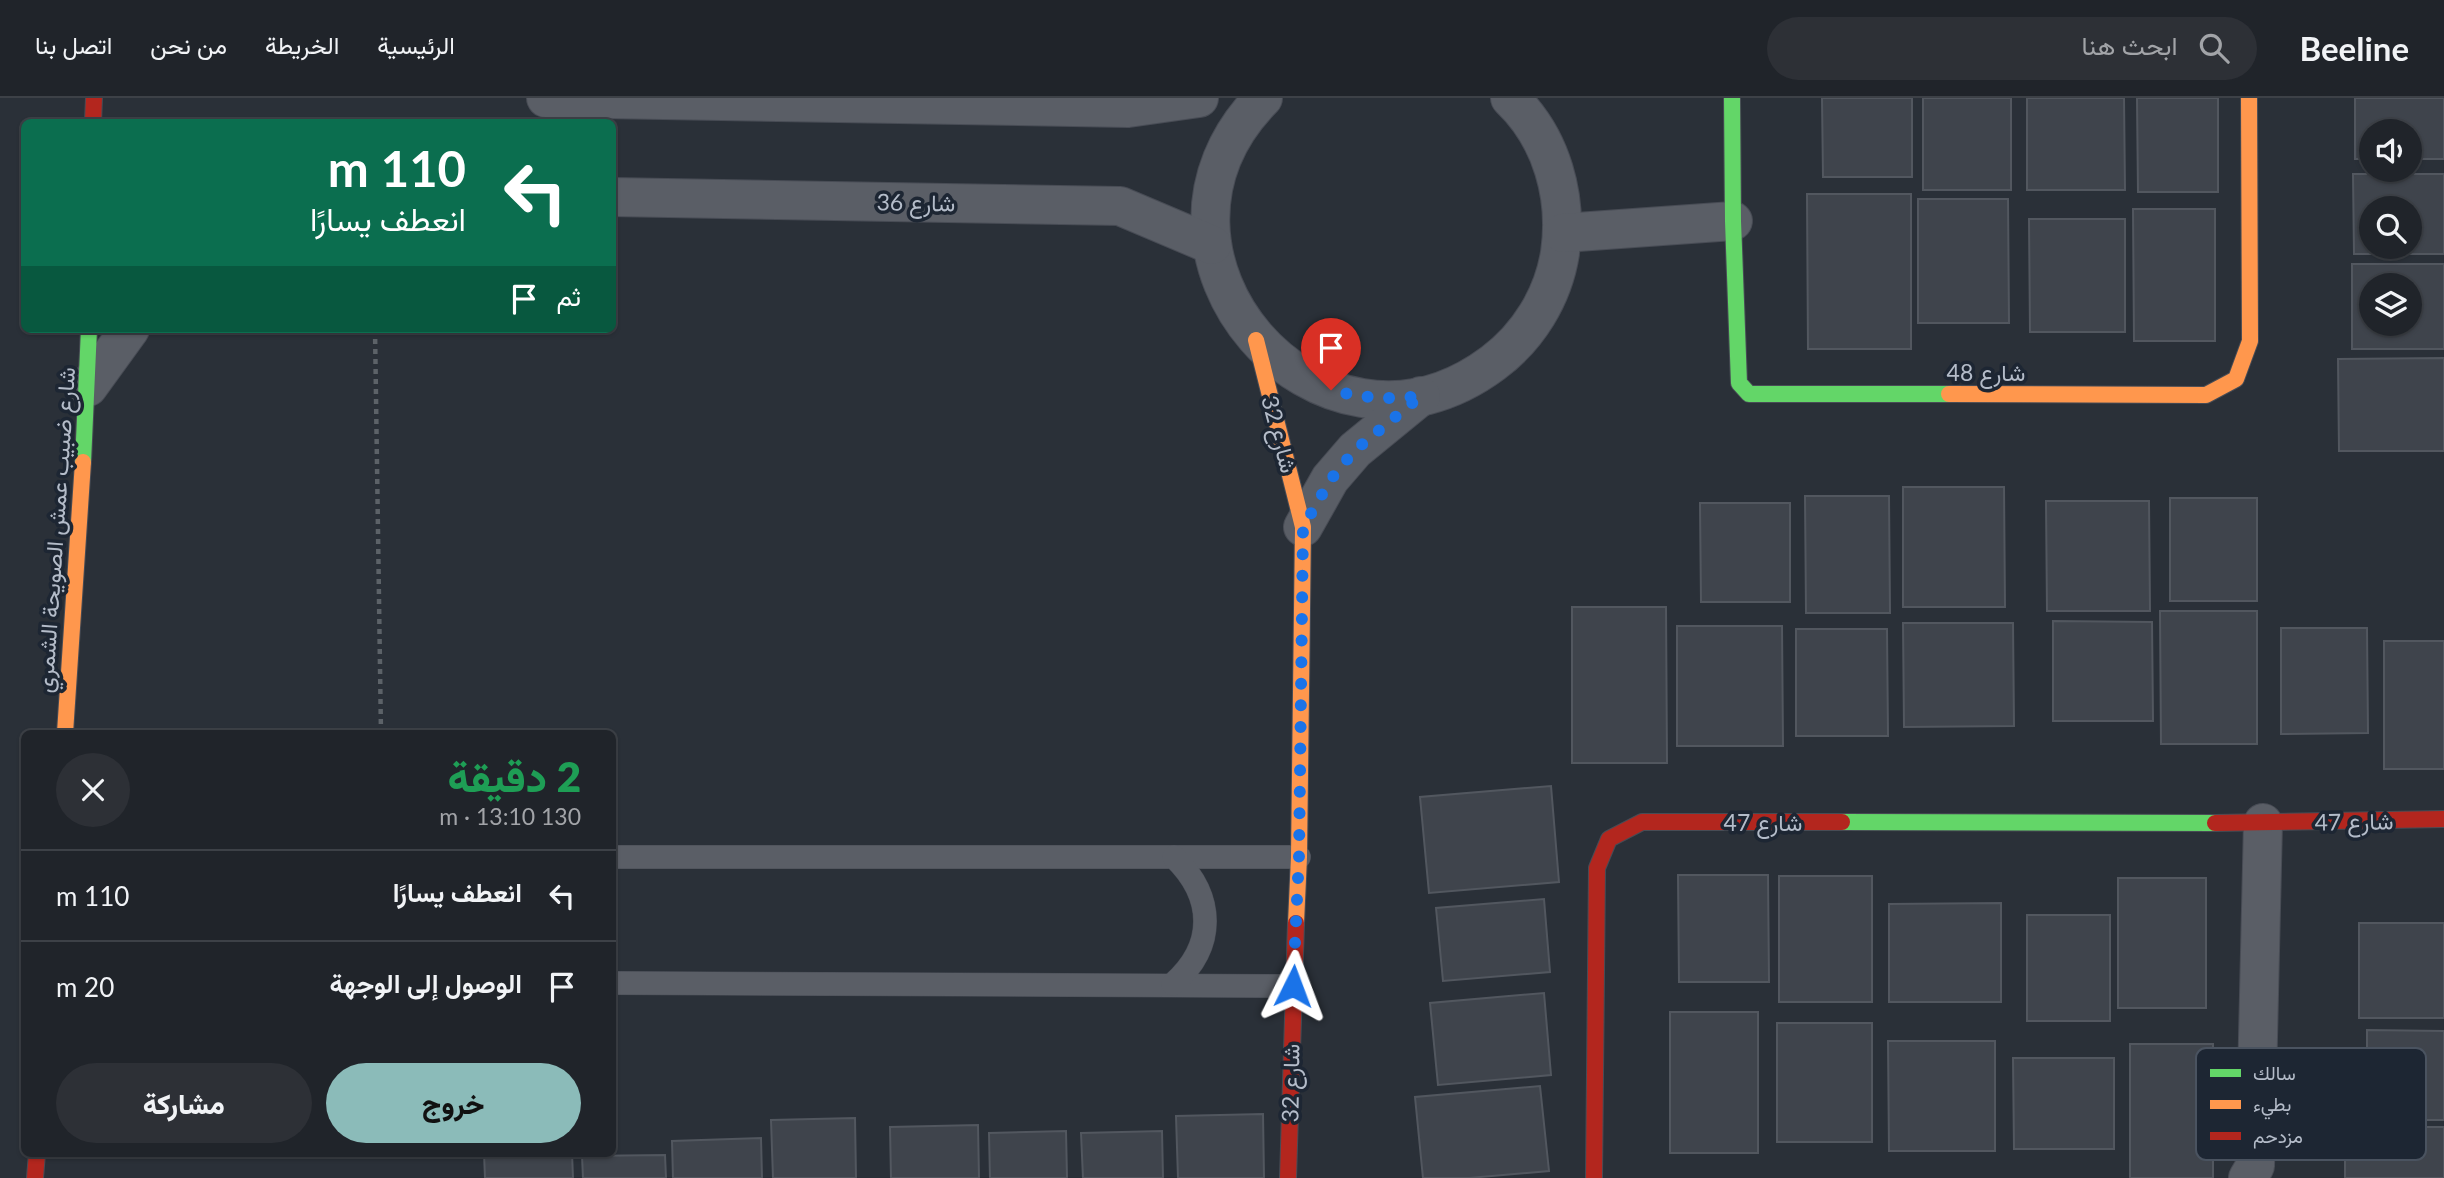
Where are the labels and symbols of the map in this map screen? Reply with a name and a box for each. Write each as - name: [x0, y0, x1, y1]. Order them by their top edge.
- street label: شارع 36: [876, 187, 956, 220]
- pin: [1301, 318, 1361, 390]
- street label: شارع 48: [1947, 358, 2025, 389]
- street label: شارع ضبيب عمش الصويحة الشمري: [30, 366, 86, 694]
- street label: شارع 32: [1253, 392, 1304, 476]
- street label: شارع 47: [2314, 806, 2394, 839]
- street label: شارع 47: [1724, 808, 1802, 839]
- position arrow: [1256, 949, 1330, 1023]
- street label: شارع 32: [1275, 1043, 1308, 1123]
- legend: [2196, 1048, 2426, 1160]
- text: سالك: [2253, 1061, 2296, 1084]
- text: بطيء: [2253, 1092, 2291, 1120]
- text: مزدحم: [2253, 1124, 2303, 1149]

